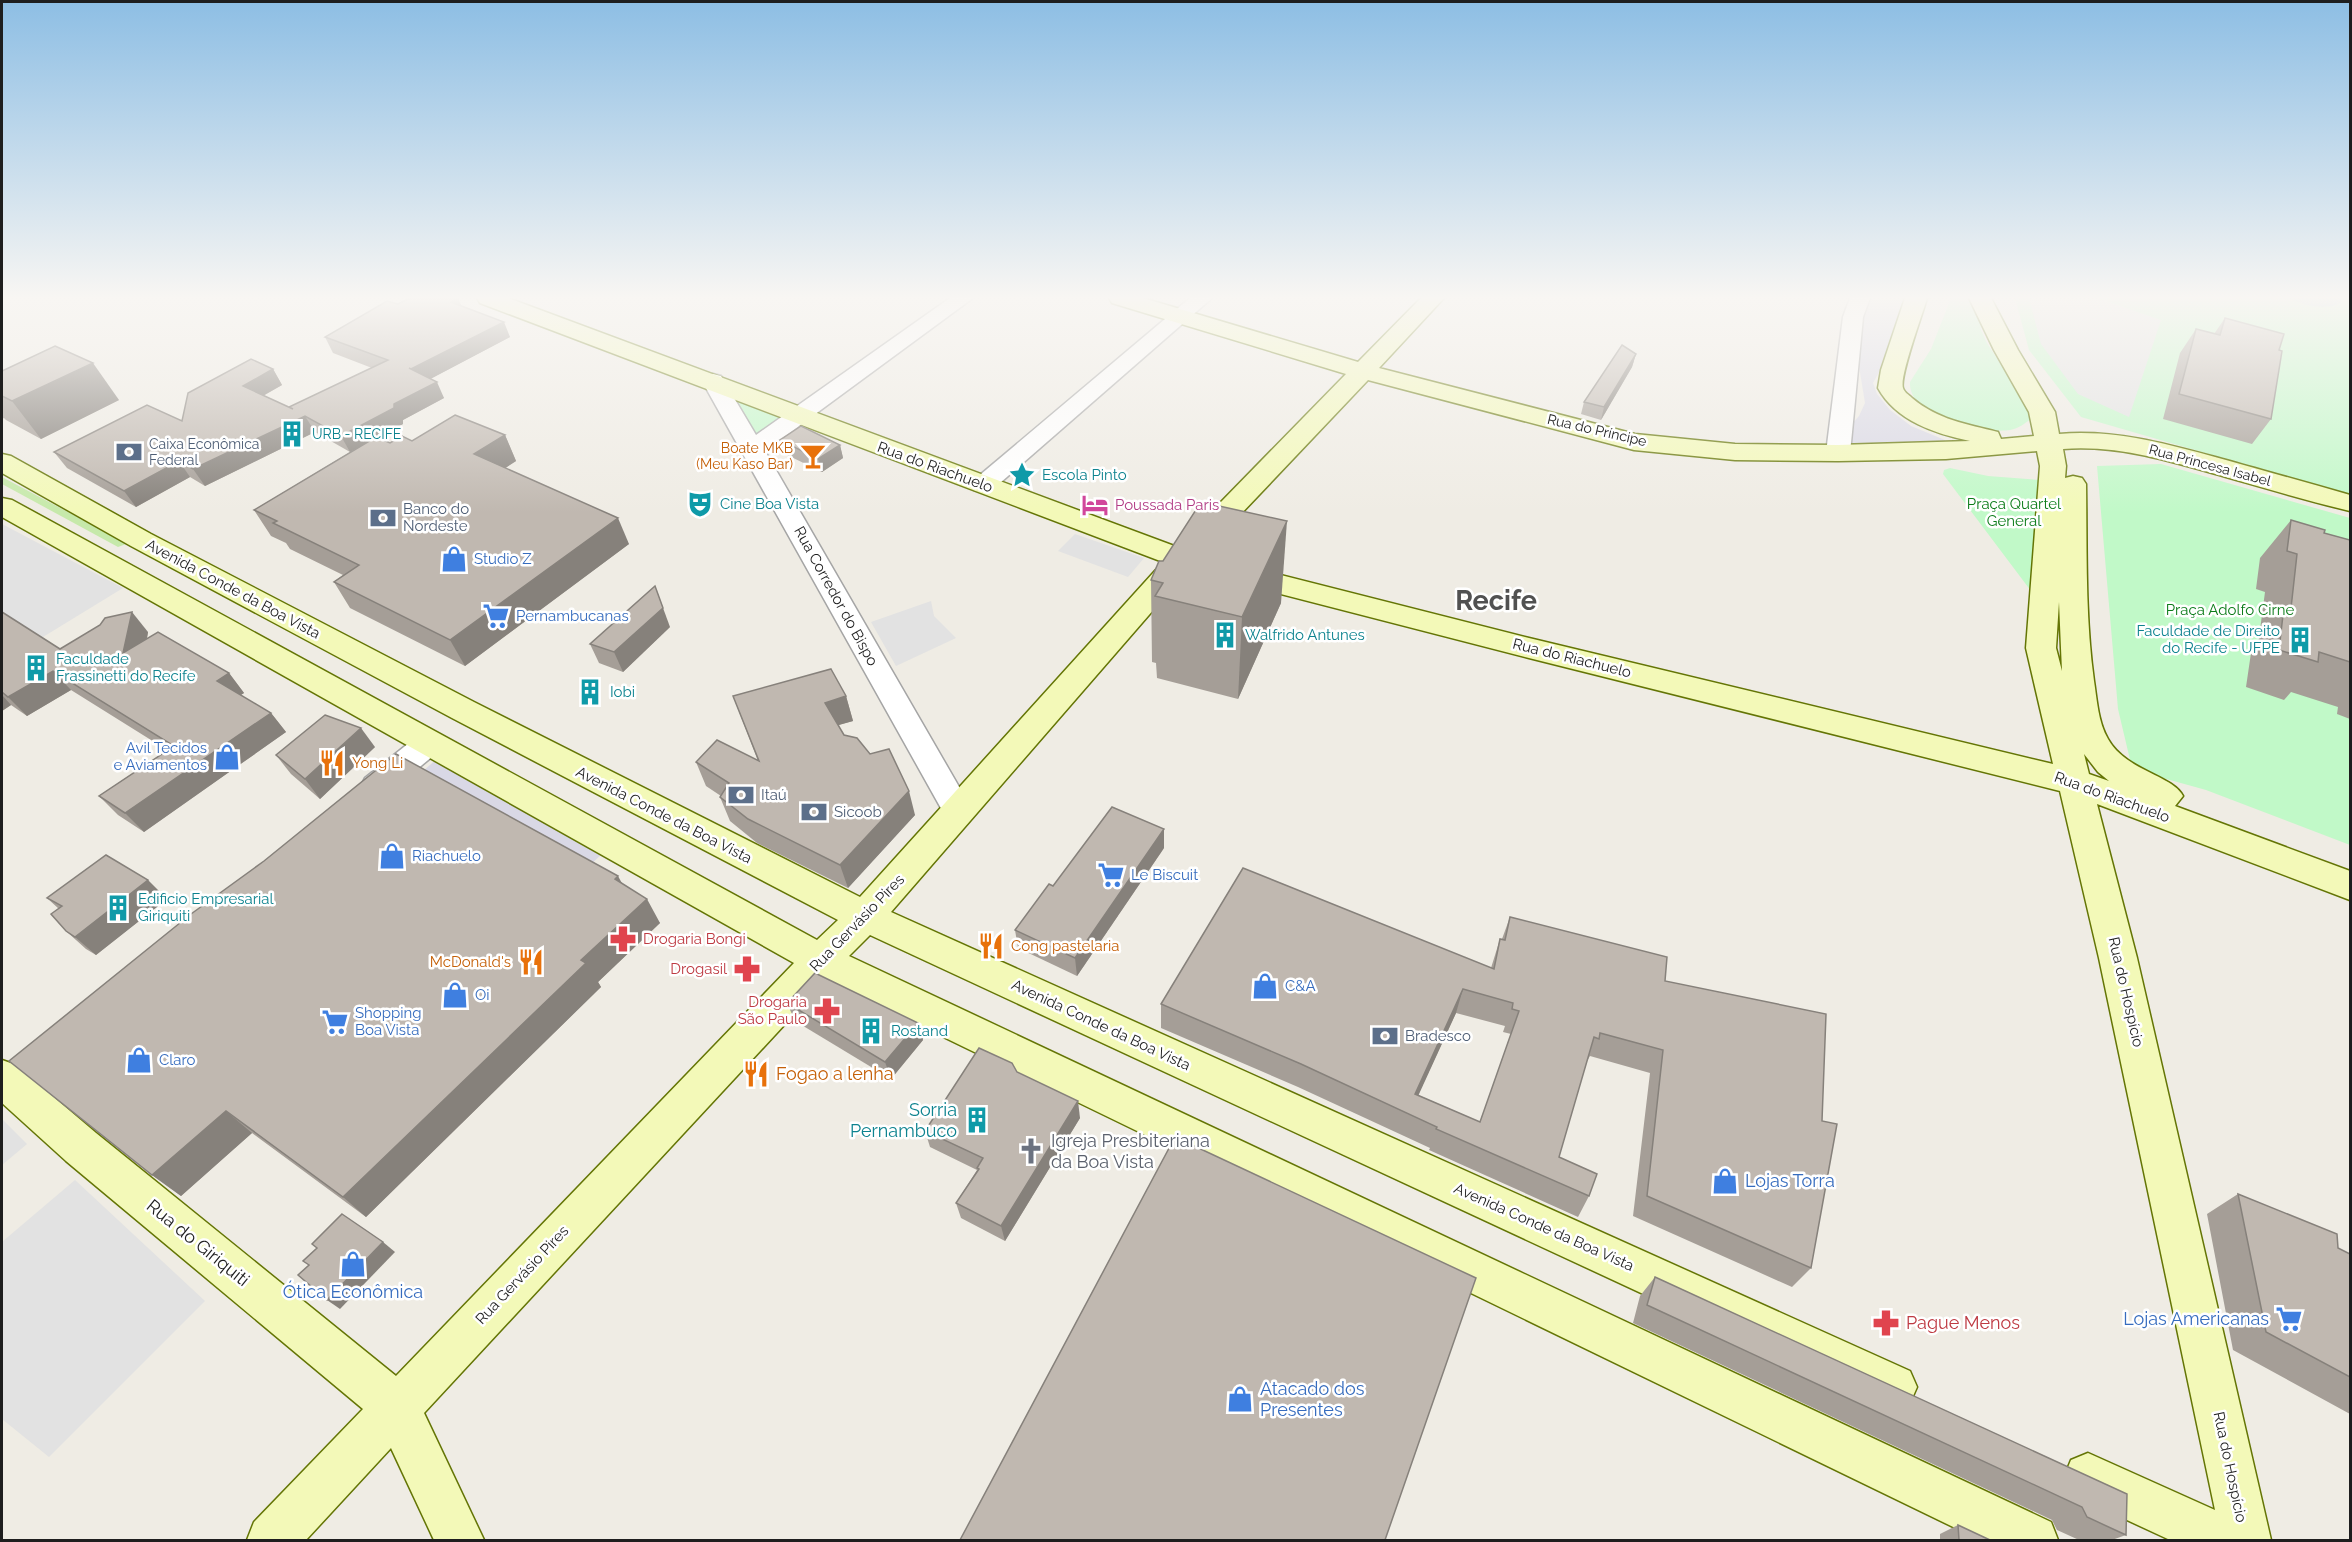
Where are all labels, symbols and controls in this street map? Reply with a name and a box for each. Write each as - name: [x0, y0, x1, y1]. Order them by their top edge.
- street label: Rua do Príncipe: [1546, 411, 1648, 449]
- building icon: URB - RECIFE: [277, 419, 307, 449]
- place label: URB - RECIFE: [312, 426, 401, 442]
- place label: Caixa Econômica Federal: [149, 436, 259, 468]
- bank icon: Caixa Econômica Federal: [114, 437, 144, 467]
- street label: Rua do Riachuelo: [875, 438, 995, 496]
- place label: Boate MKB (Meu Kaso Bar): [696, 440, 793, 472]
- bar icon: Boate MKB (Meu Kaso Bar): [798, 441, 828, 471]
- street label: Rua Princesa Isabel: [2147, 441, 2273, 489]
- place icon: Escola Pinto: [1007, 460, 1037, 490]
- place label: Escola Pinto: [1042, 466, 1127, 484]
- theatre icon: Cine Boa Vista: [685, 489, 715, 519]
- hotel icon: Poussada Paris: [1080, 490, 1110, 520]
- place label: Cine Boa Vista: [720, 495, 819, 513]
- park label: Praça Quartel General: [1967, 495, 2062, 530]
- place label: Poussada Paris: [1115, 496, 1219, 514]
- place label: Banco do Nordeste: [403, 500, 469, 535]
- bank icon: Banco do Nordeste: [368, 503, 398, 533]
- street label: Rua Corredor do Bispo: [790, 523, 882, 669]
- street label: Avenida Conde da Boa Vista: [143, 535, 323, 643]
- shop icon: Studio Z: [439, 544, 469, 574]
- place label: Studio Z: [474, 550, 532, 568]
- district label: Recife: [1455, 585, 1537, 616]
- supermarket icon: Pernambucanas: [481, 601, 511, 631]
- park label: Praça Adolfo Cirne: [2166, 601, 2294, 619]
- place label: Pernambucanas: [516, 607, 629, 625]
- building icon: Walfrido Antunes: [1210, 620, 1240, 650]
- place label: Faculdade de Direito do Recife - UFPE: [2136, 622, 2280, 657]
- building icon: Faculdade de Direito do Recife - UFPE: [2285, 625, 2315, 655]
- place label: Walfrido Antunes: [1245, 626, 1365, 644]
- street label: Rua do Riachuelo: [1511, 635, 1633, 681]
- place label: Faculdade Frassinetti do Recife: [56, 650, 196, 685]
- building icon: Faculdade Frassinetti do Recife: [21, 653, 51, 683]
- building icon: Iobi: [575, 677, 605, 707]
- place label: Iobi: [610, 683, 635, 701]
- place label: Avil Tecidos e Aviamentos: [113, 739, 207, 774]
- shop icon: Avil Tecidos e Aviamentos: [212, 742, 242, 772]
- restaurant icon: Yong Li: [317, 748, 347, 778]
- place label: Yong Li: [352, 754, 403, 772]
- street label: Avenida Conde da Boa Vista: [573, 763, 755, 867]
- street label: Rua do Riachuelo: [2052, 768, 2172, 826]
- bank icon: Itaú: [726, 780, 756, 810]
- place label: Itaú: [761, 786, 787, 804]
- bank icon: Sicoob: [799, 797, 829, 827]
- place label: Sicoob: [834, 803, 882, 821]
- shop icon: Riachuelo: [377, 841, 407, 871]
- place label: Riachuelo: [412, 847, 481, 865]
- supermarket icon: Le Biscuit: [1096, 860, 1126, 890]
- place label: Le Biscuit: [1131, 866, 1198, 884]
- street label: Rua Gervásio Pires: [806, 871, 908, 975]
- place label: Edificio Empresarial Giriquiti: [138, 890, 274, 925]
- building icon: Edificio Empresarial Giriquiti: [103, 893, 133, 923]
- pharmacy icon: Drogaria Bongi: [608, 924, 638, 954]
- place label: Drogaria Bongi: [643, 930, 746, 948]
- restaurant icon: Cong pastelaria: [976, 931, 1006, 961]
- street label: Rua do Hospício: [2105, 935, 2147, 1049]
- place label: Cong pastelaria: [1011, 937, 1119, 955]
- restaurant icon: McDonald's: [516, 947, 546, 977]
- place label: McDonald's: [430, 953, 511, 971]
- pharmacy icon: Drogasil: [732, 954, 762, 984]
- place label: Drogasil: [670, 960, 728, 978]
- shop icon: C&A: [1250, 971, 1280, 1001]
- street label: Avenida Conde da Boa Vista: [1009, 976, 1193, 1074]
- place label: C&A: [1285, 977, 1316, 995]
- shop icon: Oi: [440, 980, 470, 1010]
- place label: Oi: [475, 986, 490, 1004]
- place label: Drogaria São Paulo: [738, 993, 807, 1028]
- pharmacy icon: Drogaria São Paulo: [812, 996, 842, 1026]
- place label: Shopping Boa Vista: [355, 1004, 422, 1039]
- supermarket icon: Shopping Boa Vista: [320, 1007, 350, 1037]
- building icon: Rostand: [856, 1016, 886, 1046]
- bank icon: Bradesco: [1370, 1021, 1400, 1051]
- place label: Rostand: [891, 1022, 948, 1040]
- place label: Bradesco: [1405, 1027, 1471, 1045]
- shop icon: Claro: [124, 1045, 154, 1075]
- place label: Claro: [159, 1051, 196, 1069]
- restaurant icon: Fogao a lenha: [741, 1059, 771, 1089]
- place label: Fogao a lenha: [776, 1063, 894, 1084]
- place label: Sorria Pernambuco: [850, 1099, 957, 1141]
- building icon: Sorria Pernambuco: [962, 1105, 992, 1135]
- place label: Igreja Presbiteriana da Boa Vista: [1051, 1130, 1210, 1172]
- church icon: Igreja Presbiteriana da Boa Vista: [1016, 1136, 1046, 1166]
- shop icon: Lojas Torra: [1710, 1166, 1740, 1196]
- place label: Lojas Torra: [1745, 1170, 1835, 1191]
- street label: Avenida Conde da Boa Vista: [1451, 1179, 1637, 1275]
- street label: Rua do Giriquiti: [143, 1195, 254, 1290]
- street label: Rua Gervásio Pires: [472, 1222, 572, 1328]
- shop icon: Ótica Econômica: [338, 1249, 368, 1279]
- place label: Ótica Econômica: [283, 1280, 423, 1302]
- supermarket icon: Lojas Americanas: [2274, 1304, 2304, 1334]
- pharmacy icon: Pague Menos: [1871, 1308, 1901, 1338]
- place label: Lojas Americanas: [2123, 1308, 2269, 1329]
- place label: Pague Menos: [1906, 1312, 2020, 1333]
- place label: Atacado dos Presentes: [1260, 1378, 1365, 1420]
- shop icon: Atacado dos Presentes: [1225, 1384, 1255, 1414]
- street label: Rua do Hospício: [2209, 1410, 2251, 1524]

